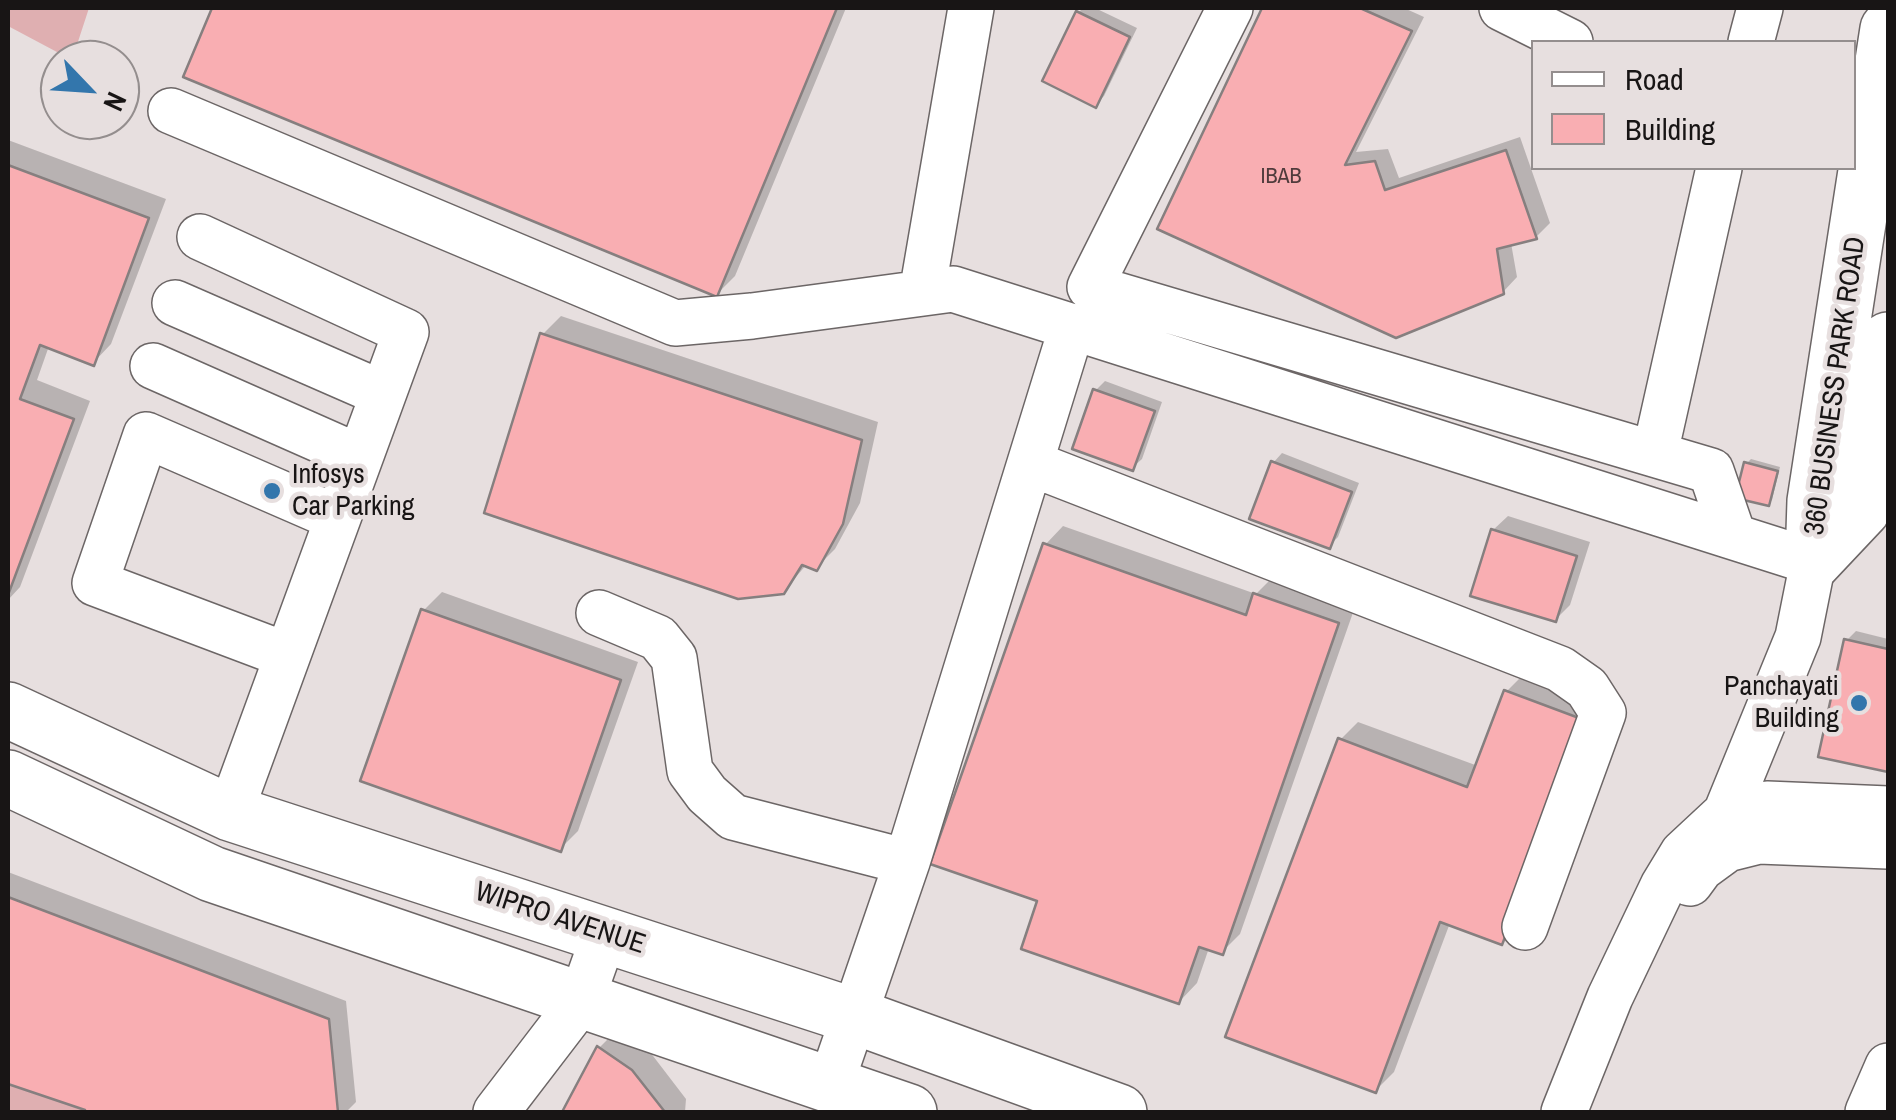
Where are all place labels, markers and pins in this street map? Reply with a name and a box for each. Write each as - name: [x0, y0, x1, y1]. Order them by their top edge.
- place label: Infosys Car Parking: [292, 458, 414, 524]
- marker: Infosys Car Parking: [261, 480, 283, 502]
- place label: Panchayati Building: [1724, 670, 1839, 736]
- marker: Panchayati Building: [1848, 692, 1870, 714]

